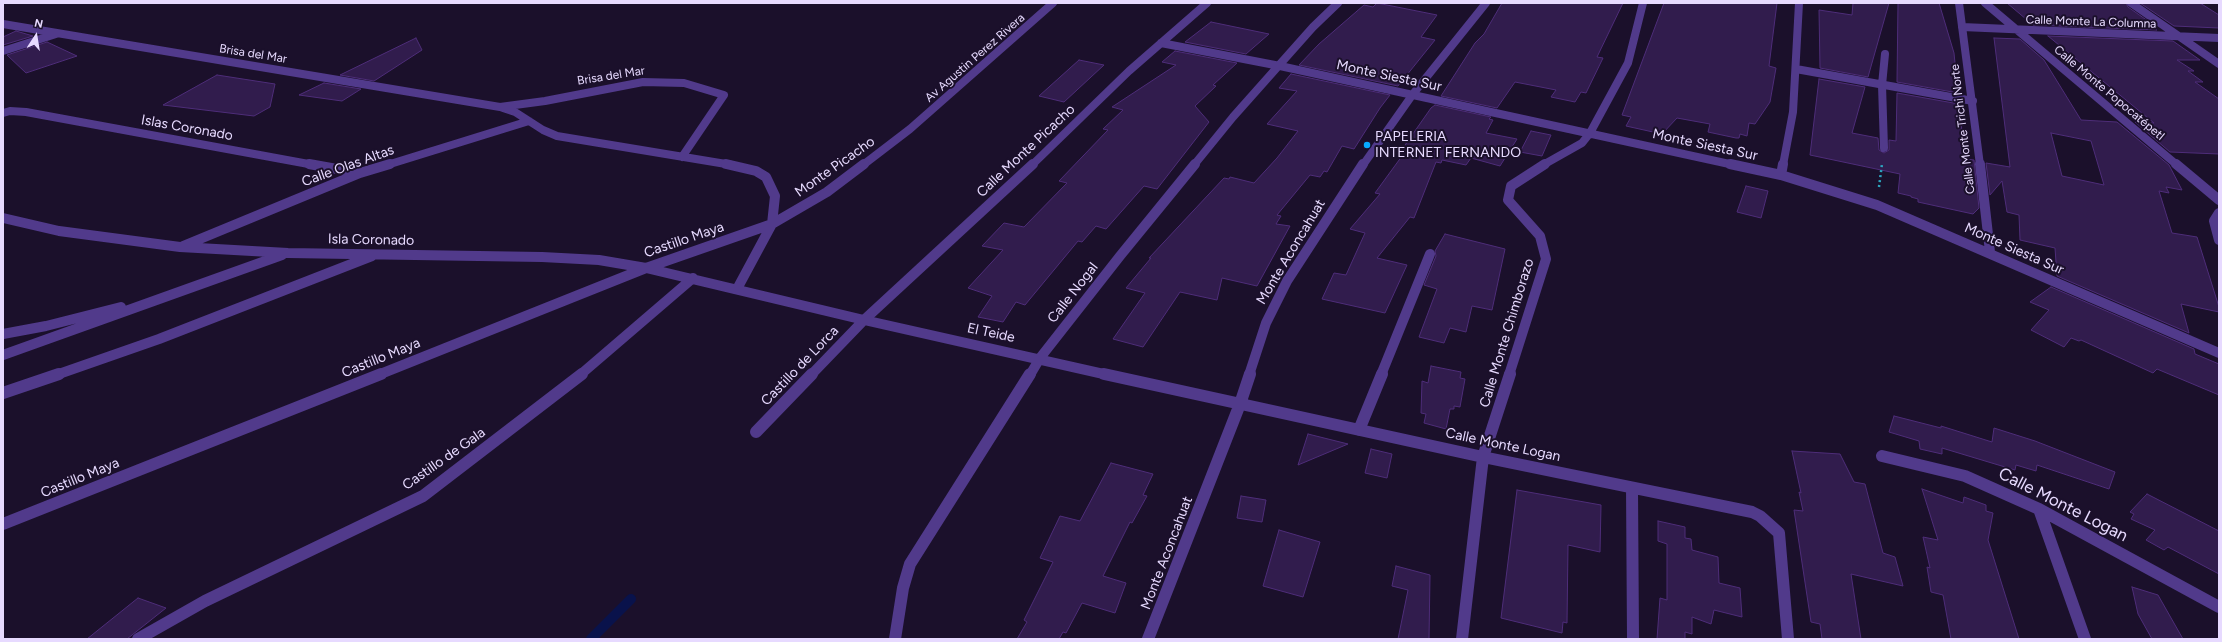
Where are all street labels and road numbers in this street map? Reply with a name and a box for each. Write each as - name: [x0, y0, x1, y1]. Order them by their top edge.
- street label: Av Agustin Perez Rivera: [922, 11, 1028, 105]
- street label: Calle Monte La Columna: [2025, 13, 2157, 31]
- street label: Brisa del Mar: [218, 42, 288, 66]
- street label: Calle Monte Popocatépetl: [2051, 43, 2167, 143]
- street label: Monte Siesta Sur: [1335, 57, 1443, 95]
- street label: Calle Monte Trichi Norte: [1948, 63, 1978, 195]
- street label: Brisa del Mar: [576, 64, 646, 88]
- street label: Calle Monte Picacho: [973, 101, 1079, 201]
- street label: Islas Coronado: [140, 112, 234, 144]
- street label: Monte Siesta Sur: [1651, 126, 1759, 164]
- street label: Monte Picacho: [792, 133, 878, 201]
- street label: Calle Olas Altas: [300, 142, 396, 190]
- street label: Monte Aconcahuat: [1253, 196, 1329, 308]
- street label: Castillo Maya: [642, 219, 726, 261]
- street label: Monte Siesta Sur: [1962, 220, 2066, 278]
- street label: Isla Coronado: [328, 231, 414, 249]
- street label: Calle Monte Chimborazo: [1476, 256, 1538, 410]
- street label: Calle Nogal: [1044, 260, 1102, 326]
- street label: El Teide: [966, 320, 1016, 346]
- street label: Castillo de Lorca: [758, 323, 842, 409]
- street label: Castillo Maya: [339, 335, 423, 381]
- street label: Castillo de Gala: [399, 424, 489, 494]
- street label: Calle Monte Logan: [1444, 425, 1562, 465]
- street label: Castillo Maya: [38, 455, 122, 501]
- street label: Calle Monte Logan: [1995, 464, 2131, 546]
- street label: Monte Aconcahuat: [1138, 494, 1196, 612]

